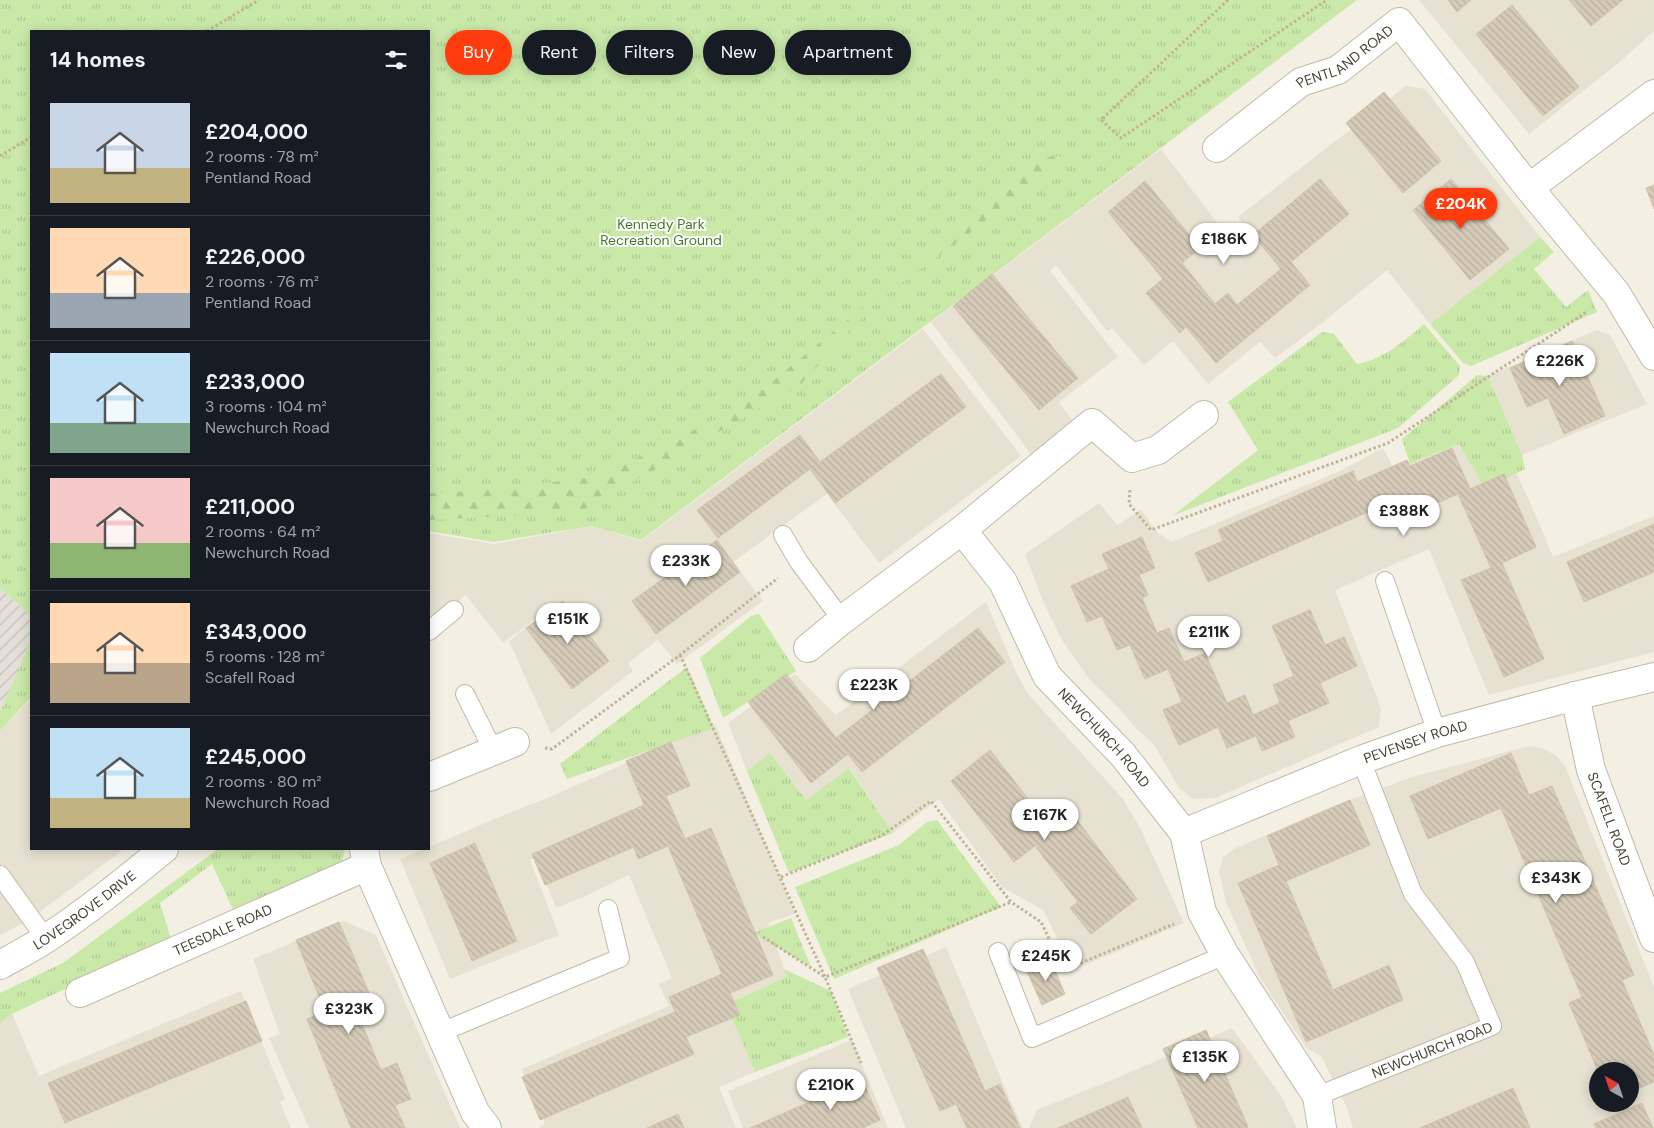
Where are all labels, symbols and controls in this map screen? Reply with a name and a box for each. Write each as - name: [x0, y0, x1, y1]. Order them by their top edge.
- street label: PENTLAND ROAD: [1292, 21, 1397, 92]
- chip: Buy: [445, 30, 512, 75]
- chip: Rent: [522, 30, 596, 75]
- chip: Filters: [606, 30, 693, 75]
- chip: New: [703, 30, 775, 75]
- chip: Apartment: [785, 30, 911, 75]
- text: 14 homes: [50, 46, 146, 74]
- icon: filters: [382, 46, 410, 74]
- text: £204,000: [205, 118, 308, 146]
- icon: home: [90, 123, 150, 183]
- text: 2 rooms · 78 m²: [205, 146, 319, 167]
- text: Pentland Road: [205, 167, 311, 188]
- pin: £204K: [1426, 188, 1496, 230]
- text: £204K: [1435, 193, 1487, 214]
- park label: Kennedy Park Recreation Ground: [600, 215, 722, 249]
- pin: £186K: [1189, 222, 1259, 265]
- text: £186K: [1201, 228, 1247, 249]
- text: £226,000: [205, 243, 305, 271]
- icon: home: [90, 248, 150, 308]
- text: 2 rooms · 76 m²: [205, 271, 319, 292]
- text: Pentland Road: [205, 292, 311, 313]
- pin: £226K: [1525, 344, 1595, 387]
- text: £226K: [1535, 350, 1585, 371]
- text: £233,000: [205, 368, 305, 396]
- icon: home: [90, 373, 150, 433]
- text: 3 rooms · 104 m²: [205, 396, 327, 417]
- text: Newchurch Road: [205, 417, 330, 438]
- text: £211,000: [205, 493, 295, 521]
- pin: £388K: [1369, 494, 1439, 537]
- icon: home: [90, 498, 150, 558]
- text: £388K: [1379, 500, 1429, 521]
- text: 2 rooms · 64 m²: [205, 521, 321, 542]
- text: Newchurch Road: [205, 542, 330, 563]
- pin: £233K: [651, 544, 721, 587]
- text: £233K: [661, 550, 711, 571]
- pin: £151K: [533, 602, 603, 645]
- text: £151K: [547, 608, 589, 629]
- pin: £211K: [1174, 616, 1244, 658]
- text: £343,000: [205, 618, 307, 646]
- text: £211K: [1188, 621, 1230, 642]
- icon: home: [90, 623, 150, 683]
- text: 5 rooms · 128 m²: [205, 646, 325, 667]
- text: Scafell Road: [205, 667, 295, 688]
- pin: £223K: [839, 668, 909, 711]
- text: £223K: [850, 674, 898, 695]
- street label: NEWCHURCH ROAD: [1054, 684, 1154, 791]
- street label: PEVENSEY ROAD: [1361, 716, 1469, 767]
- text: £245,000: [205, 743, 306, 771]
- icon: home: [90, 748, 150, 808]
- street label: SCAFELL ROAD: [1584, 770, 1635, 868]
- text: 2 rooms · 80 m²: [205, 771, 322, 792]
- text: Newchurch Road: [205, 792, 330, 813]
- pin: £167K: [1010, 798, 1080, 841]
- text: £167K: [1023, 804, 1067, 825]
- pin: £343K: [1521, 862, 1591, 904]
- street label: LOVEGROVE DRIVE: [30, 866, 140, 954]
- text: £343K: [1531, 867, 1581, 888]
- street label: TEESDALE ROAD: [170, 900, 275, 960]
- pin: £245K: [1011, 940, 1081, 982]
- text: £245K: [1021, 945, 1071, 966]
- pin: £323K: [314, 992, 384, 1035]
- text: £323K: [324, 998, 374, 1019]
- street label: NEWCHURCH ROAD: [1369, 1018, 1495, 1082]
- pin: £135K: [1170, 1040, 1240, 1083]
- text: £135K: [1182, 1046, 1228, 1067]
- north arrow: [1589, 1062, 1639, 1112]
- map controls: [1589, 1062, 1639, 1112]
- pin: £210K: [796, 1068, 866, 1111]
- text: £210K: [808, 1074, 854, 1095]

